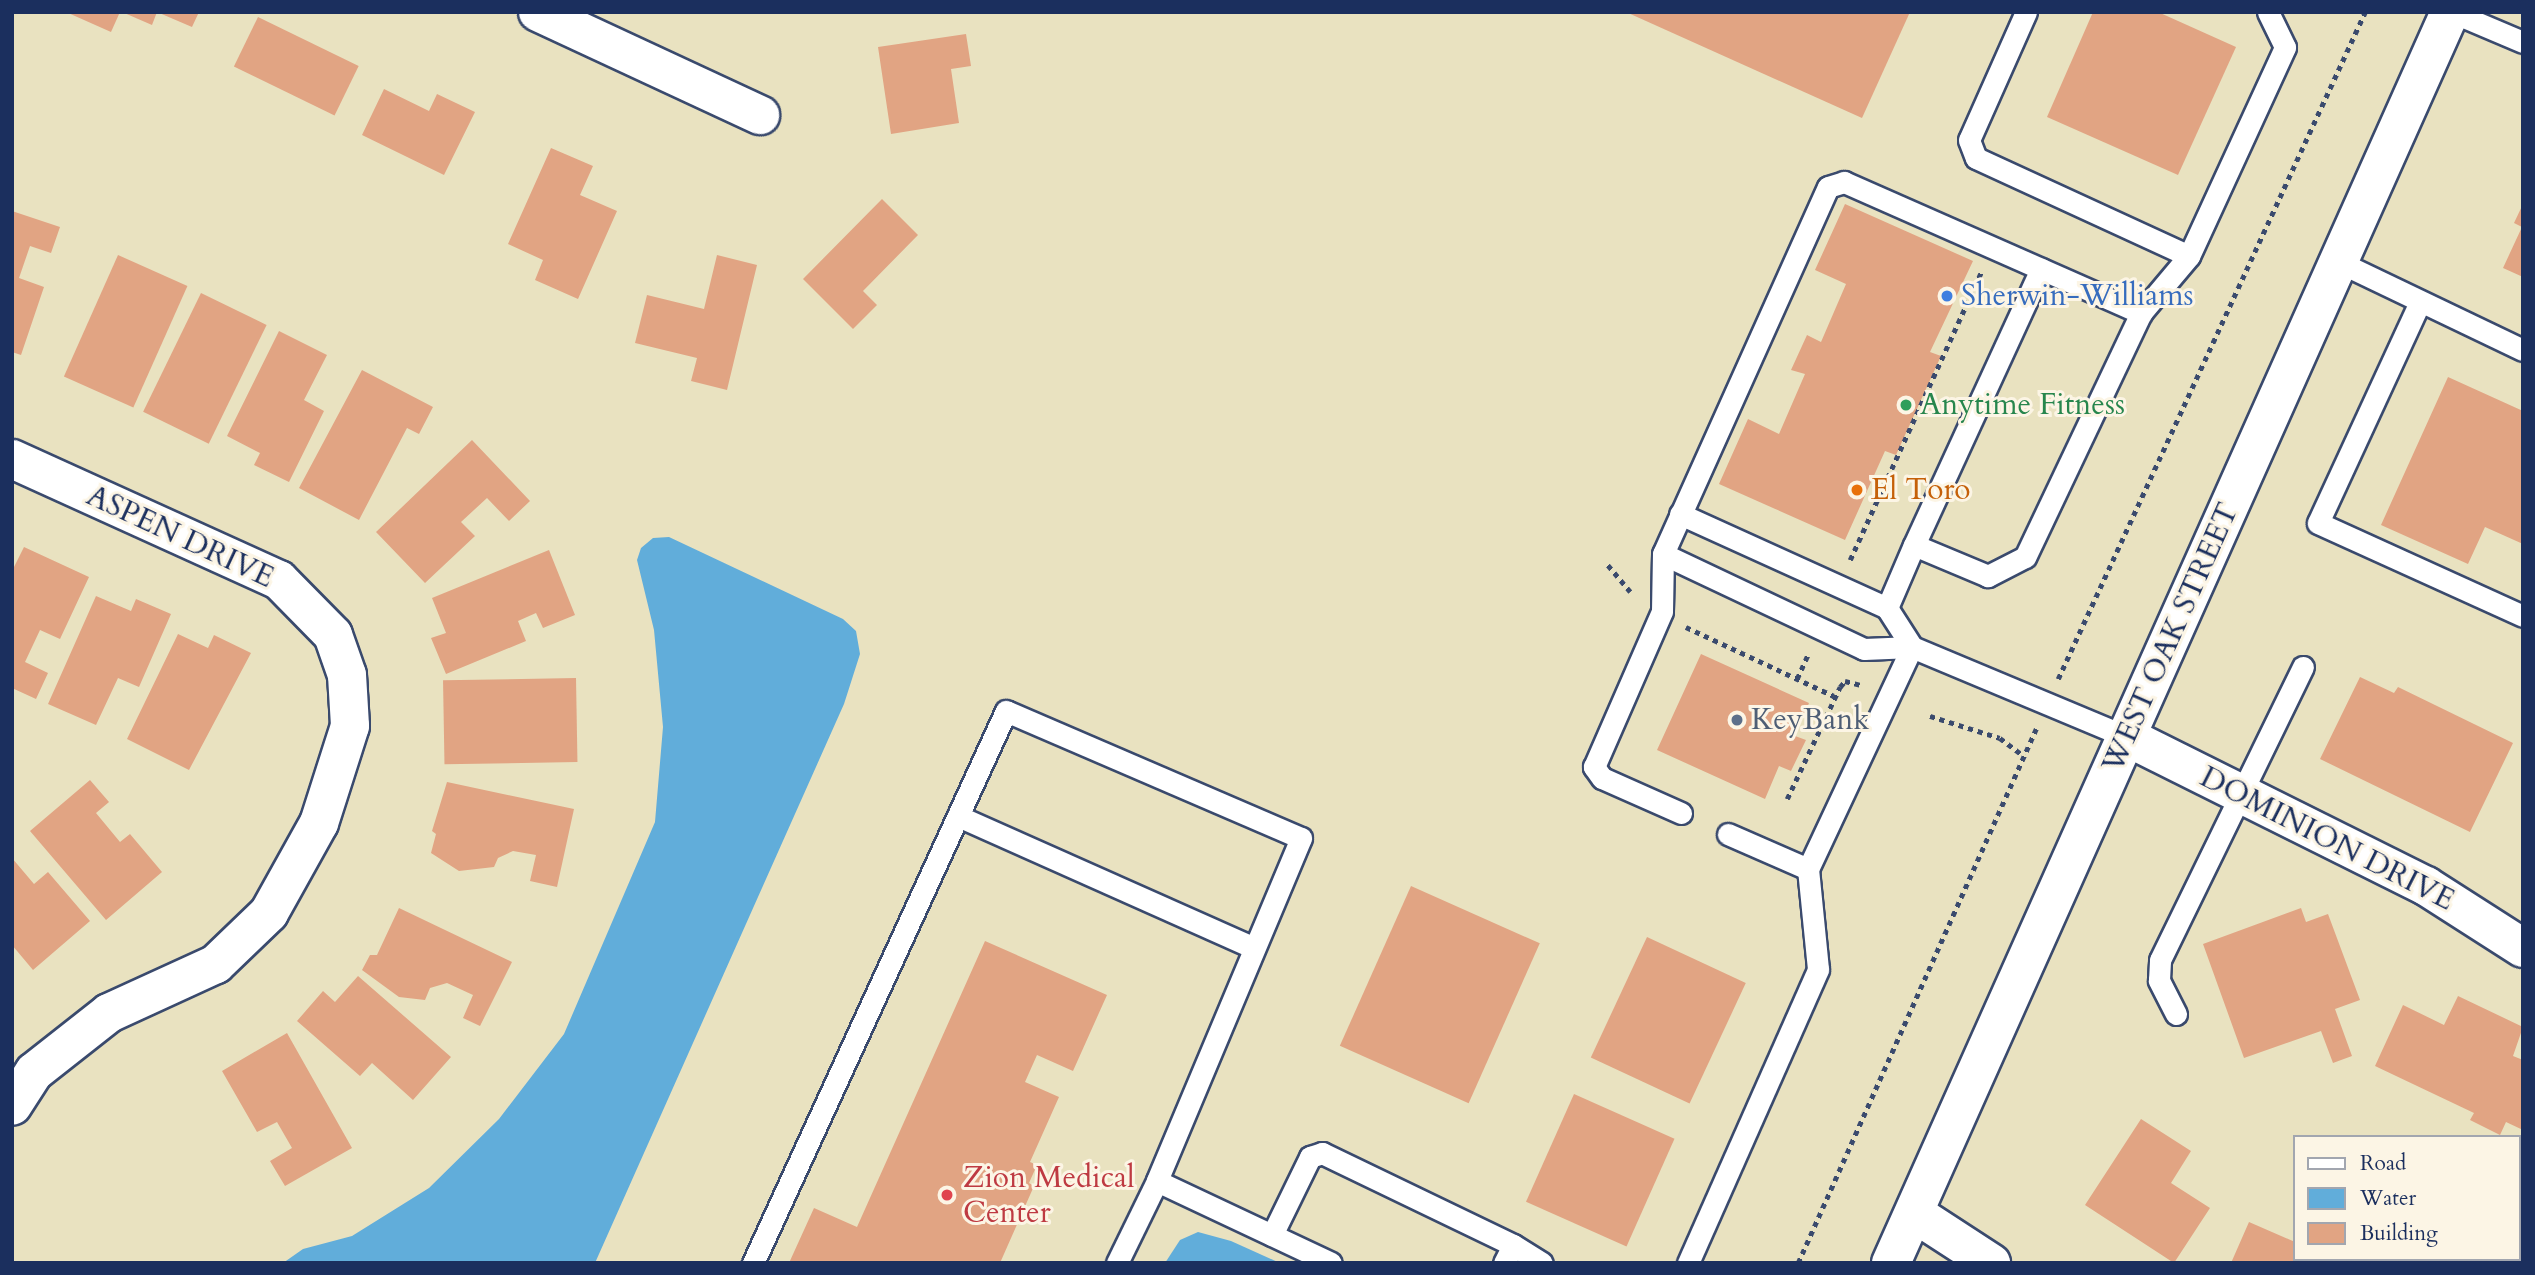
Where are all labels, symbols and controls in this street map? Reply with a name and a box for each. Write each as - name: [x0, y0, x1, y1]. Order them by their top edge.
- place label: Sherwin-Williams: [1961, 278, 2194, 314]
- marker: Sherwin-Williams: [1939, 288, 1955, 304]
- place label: Anytime Fitness: [1920, 387, 2125, 423]
- marker: Anytime Fitness: [1898, 397, 1914, 413]
- place label: El Toro: [1871, 472, 1971, 508]
- street label: ASPEN DRIVE: [81, 478, 279, 596]
- marker: El Toro: [1849, 482, 1865, 498]
- street label: WEST OAK STREET: [2095, 498, 2247, 778]
- place label: KeyBank: [1751, 702, 1869, 738]
- marker: KeyBank: [1729, 712, 1745, 728]
- street label: DOMINION DRIVE: [2194, 759, 2460, 919]
- legend: [2294, 1135, 2521, 1261]
- text: Road: [2360, 1149, 2406, 1178]
- place label: Zion Medical Center: [963, 1160, 1135, 1230]
- text: Water: [2360, 1184, 2416, 1213]
- marker: Zion Medical Center: [937, 1185, 957, 1205]
- text: Building: [2360, 1219, 2438, 1248]

